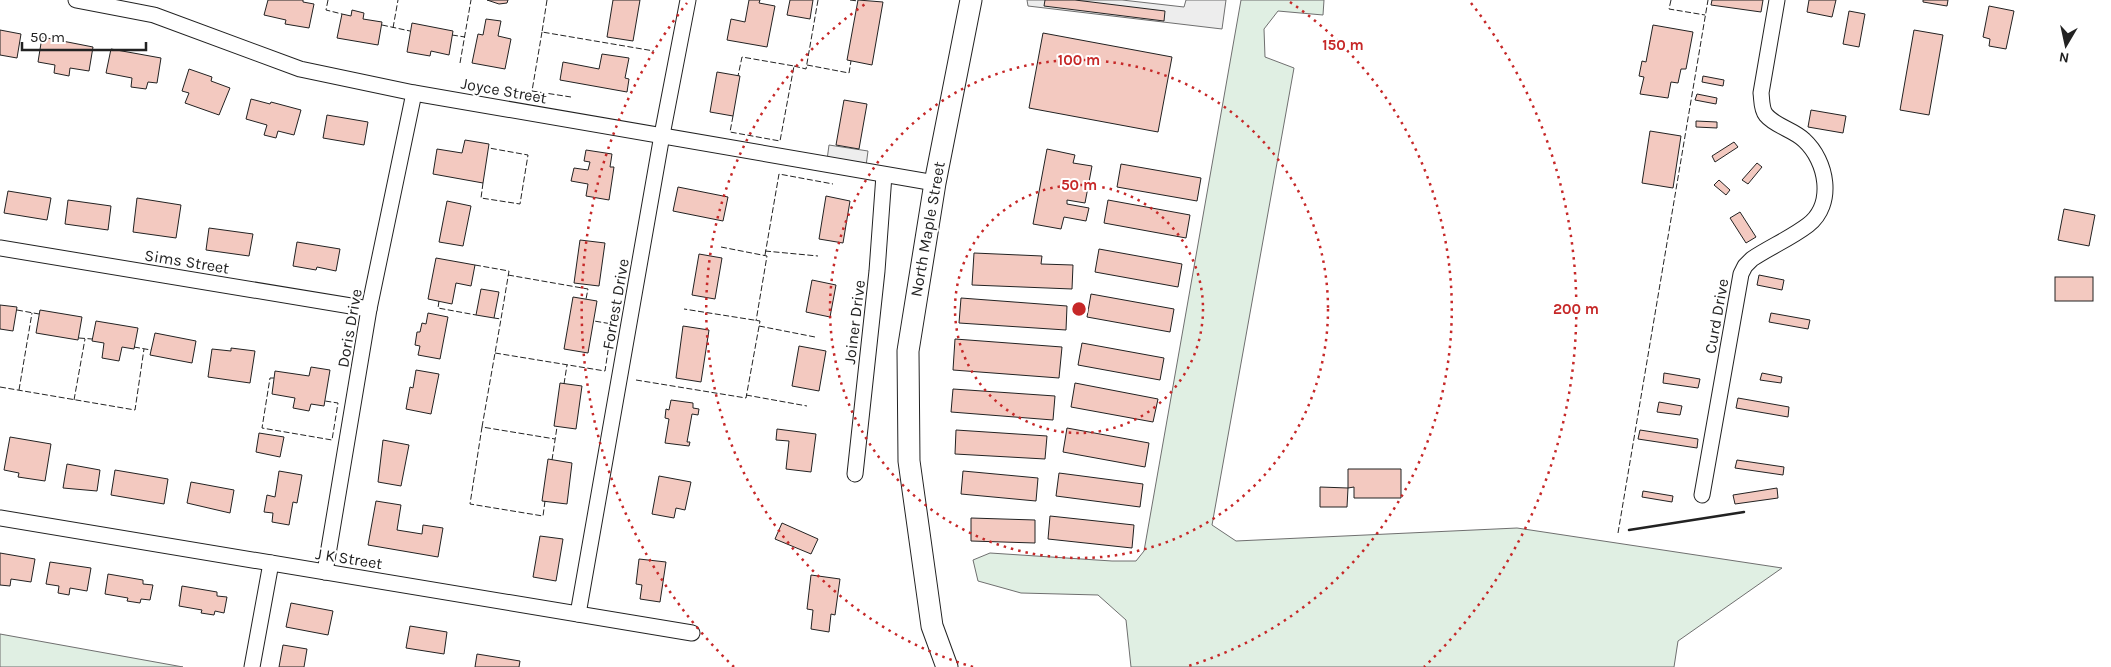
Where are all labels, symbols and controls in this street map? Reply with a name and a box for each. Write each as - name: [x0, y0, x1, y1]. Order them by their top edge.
- scale bar: [22, 20, 146, 52]
- north arrow: [2041, 20, 2091, 70]
- text: 50 m: [30, 28, 65, 46]
- text: 150 m: [1322, 36, 1364, 54]
- text: N: [2058, 48, 2070, 67]
- text: 100 m: [1058, 51, 1100, 69]
- street label: Joyce Street: [460, 74, 548, 107]
- street label: North Maple Street: [906, 160, 949, 298]
- text: 50 m: [1061, 176, 1097, 194]
- street label: Sims Street: [143, 245, 231, 278]
- street label: Forrest Drive: [598, 257, 633, 351]
- street label: Curd Drive: [1701, 277, 1732, 355]
- street label: Joiner Drive: [840, 279, 869, 365]
- street label: Doris Drive: [333, 287, 366, 369]
- centre of rings: [1070, 300, 1088, 318]
- text: 200 m: [1553, 300, 1599, 318]
- street label: J K Street: [314, 544, 384, 573]

